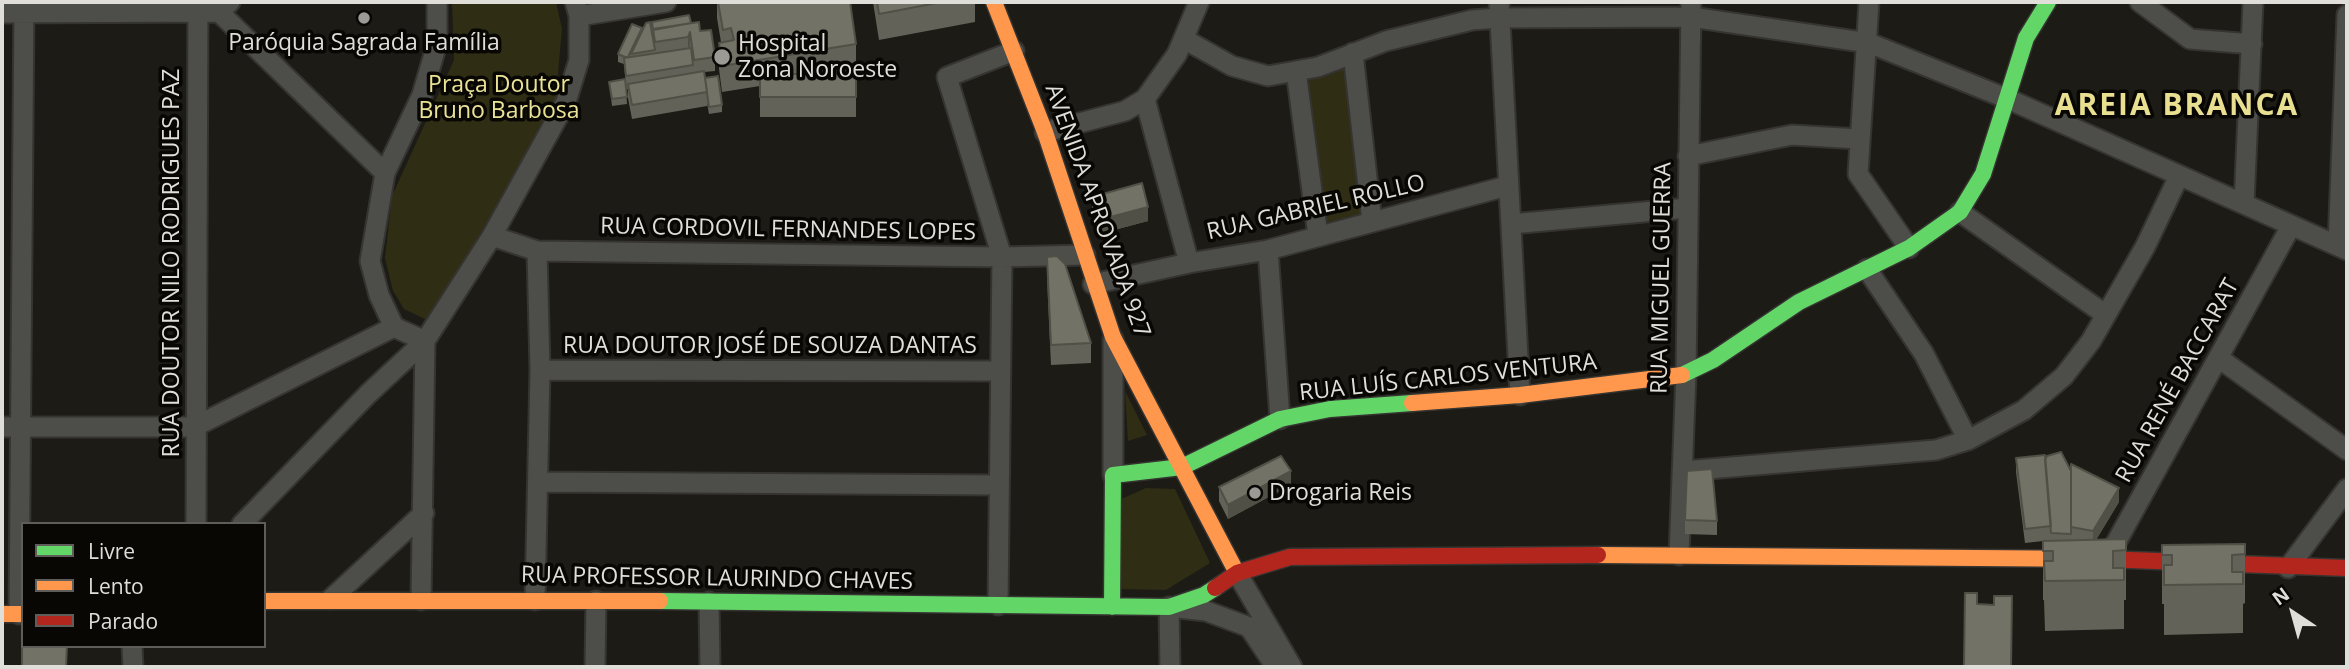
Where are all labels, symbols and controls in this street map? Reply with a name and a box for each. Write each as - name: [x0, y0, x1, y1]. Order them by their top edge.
- marker: Paróquia Sagrada Família: [356, 10, 372, 26]
- place label: Paróquia Sagrada Família: [228, 29, 500, 57]
- place label: Hospital Zona Noroeste: [738, 30, 897, 84]
- marker: Hospital Zona Noroeste: [712, 47, 732, 67]
- street label: RUA DOUTOR NILO RODRIGUES PAZ: [158, 69, 186, 457]
- park label: Praça Doutor Bruno Barbosa: [419, 71, 579, 125]
- street label: AVENIDA APROVADA 927: [1038, 81, 1156, 341]
- district label: AREIA BRANCA: [2056, 88, 2298, 124]
- street label: RUA MIGUEL GUERRA: [1646, 162, 1678, 394]
- street label: RUA GABRIEL ROLLO: [1204, 169, 1428, 247]
- street label: RUA CORDOVIL FERNANDES LOPES: [600, 213, 976, 247]
- street label: RUA RENÉ BACCARAT: [2110, 274, 2246, 488]
- street label: RUA DOUTOR JOSÉ DE SOUZA DANTAS: [563, 332, 977, 360]
- street label: RUA LUÍS CARLOS VENTURA: [1298, 349, 1598, 407]
- place label: Drogaria Reis: [1269, 479, 1412, 507]
- marker: Drogaria Reis: [1247, 485, 1263, 501]
- legend: [21, 522, 266, 648]
- text: Livre: [88, 537, 135, 565]
- street label: RUA PROFESSOR LAURINDO CHAVES: [521, 562, 913, 596]
- text: Lento: [88, 572, 144, 600]
- north arrow: [2258, 578, 2328, 648]
- text: N: [2267, 581, 2295, 611]
- text: Parado: [88, 607, 158, 635]

